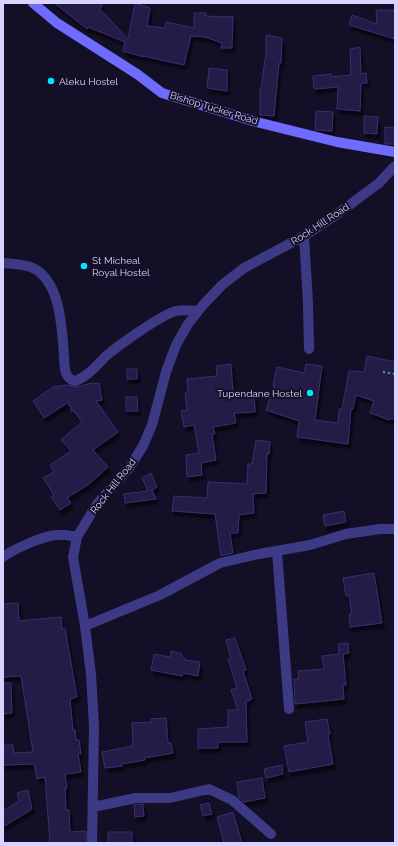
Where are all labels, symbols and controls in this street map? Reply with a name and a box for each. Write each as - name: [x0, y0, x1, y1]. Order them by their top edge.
- marker: Aleku Hostel: [46, 76, 56, 86]
- place label: Aleku Hostel: [59, 76, 118, 87]
- street label: Bishop Tucker Road: [169, 89, 259, 127]
- street label: Rock Hill Road: [289, 201, 351, 247]
- place label: St Micheal Royal Hostel: [92, 255, 150, 278]
- marker: St Micheal Royal Hostel: [79, 261, 89, 271]
- place label: Tupendane Hostel: [217, 388, 302, 399]
- marker: Tupendane Hostel: [305, 388, 315, 398]
- street label: Rock Hill Road: [88, 456, 138, 516]

